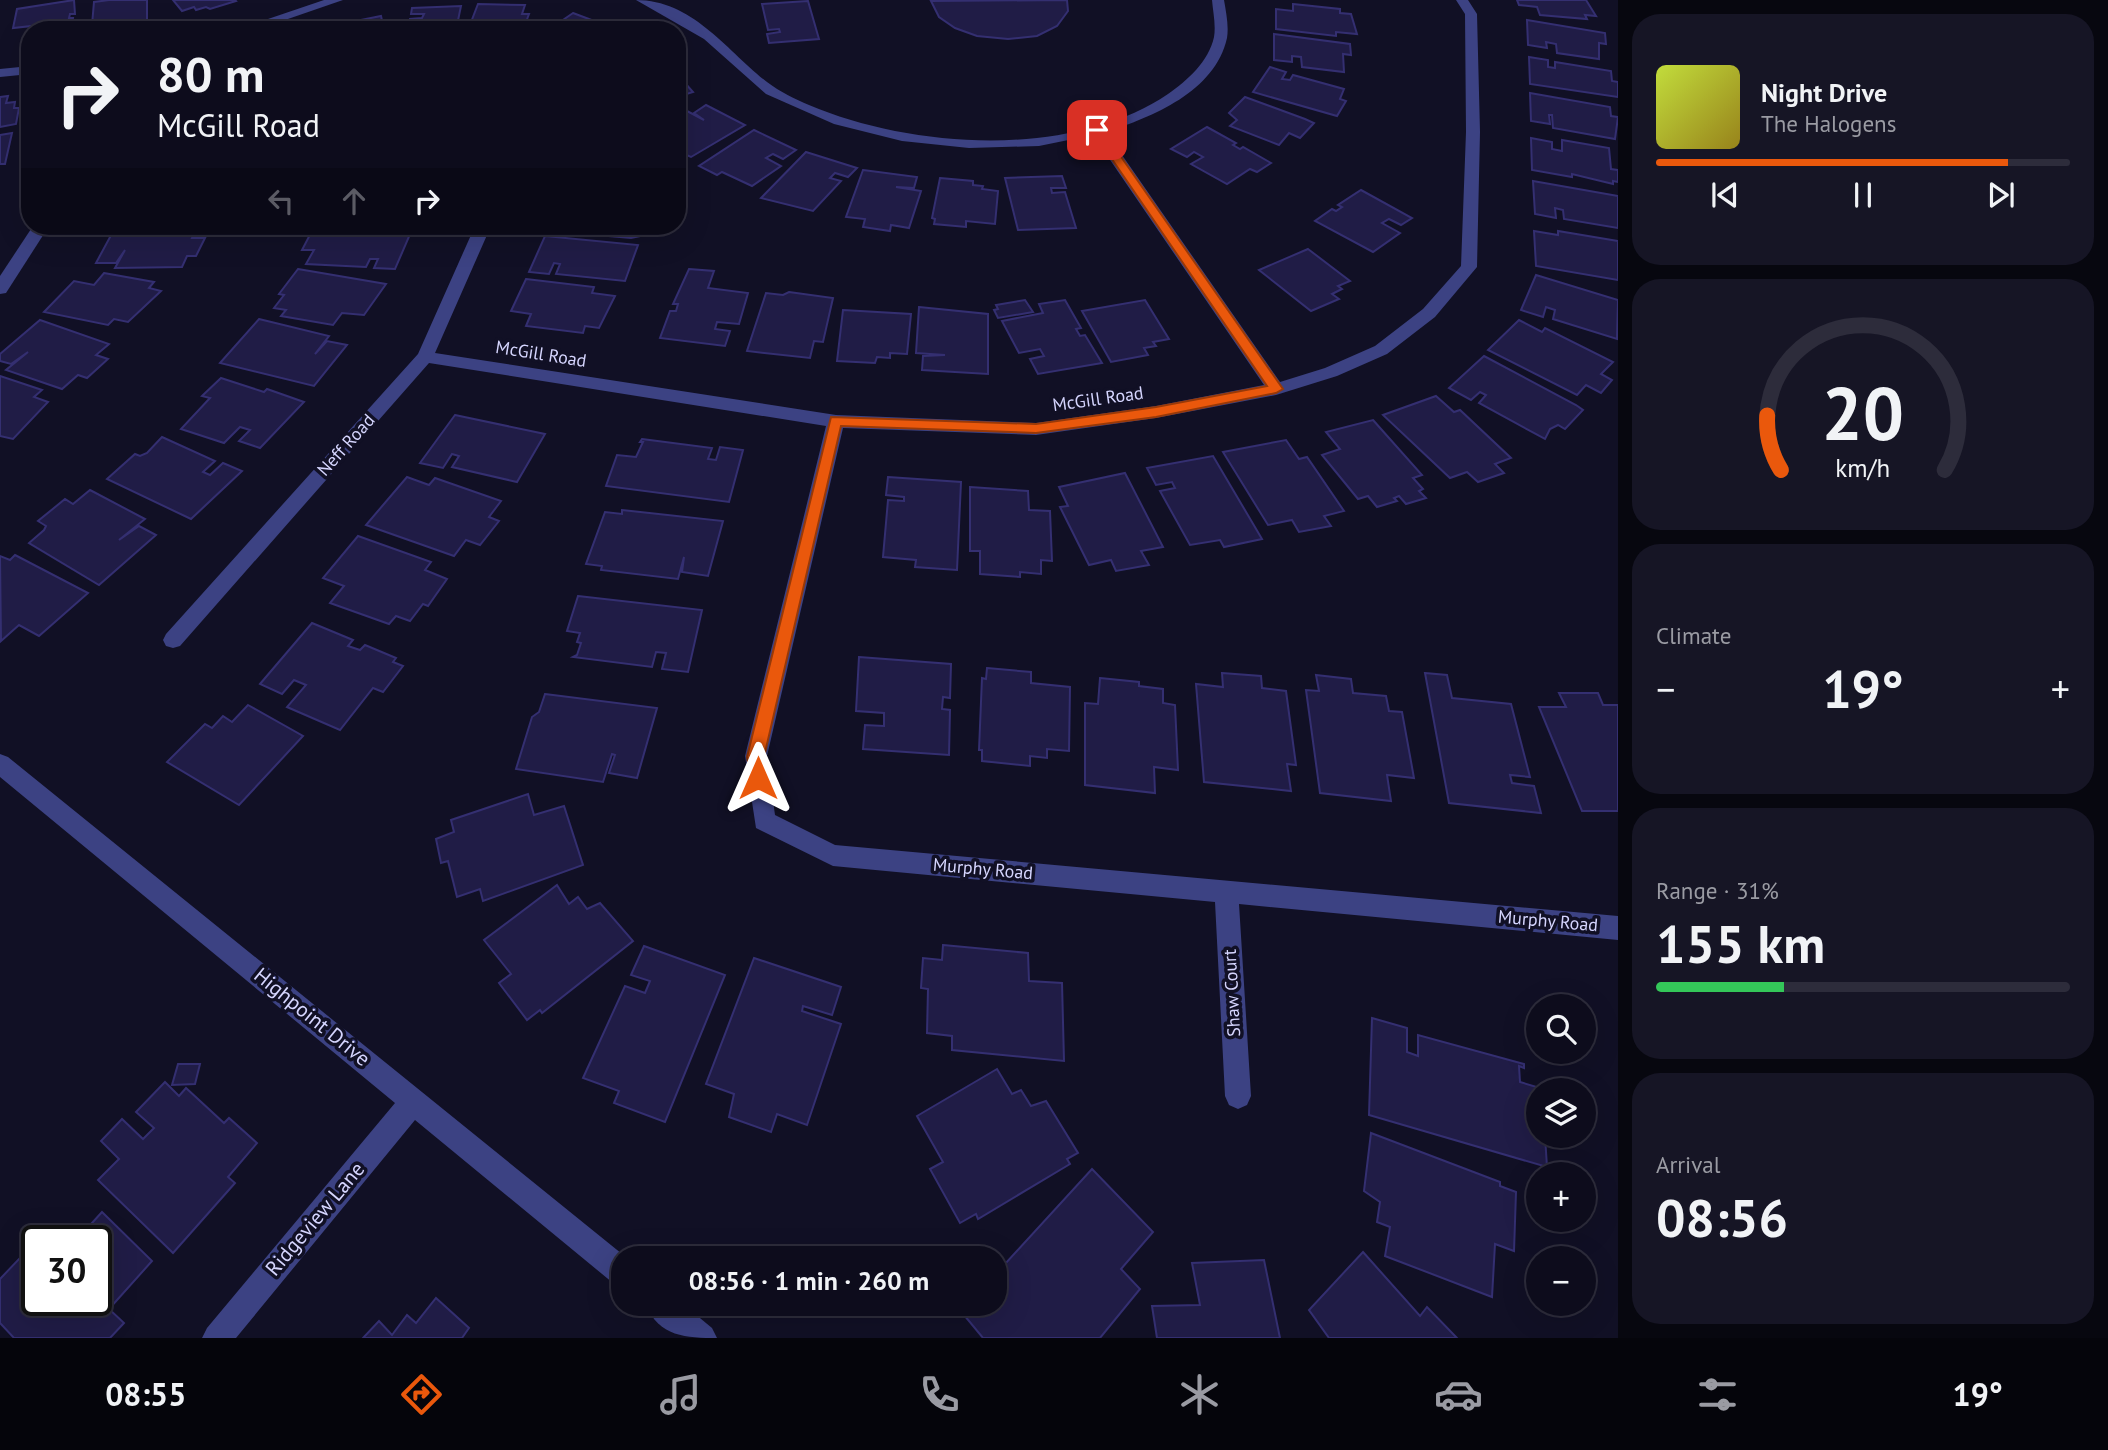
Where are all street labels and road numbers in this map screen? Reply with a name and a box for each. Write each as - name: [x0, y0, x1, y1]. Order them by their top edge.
- street label: McGill Road: [494, 335, 588, 372]
- street label: McGill Road: [1051, 381, 1145, 416]
- street label: Neff Road: [312, 409, 379, 480]
- street label: Murphy Road: [932, 853, 1034, 884]
- street label: Murphy Road: [1497, 905, 1599, 936]
- street label: Shaw Court: [1218, 949, 1245, 1037]
- street label: Highpoint Drive: [249, 961, 376, 1072]
- street label: Ridgeview Lane: [259, 1156, 370, 1281]

